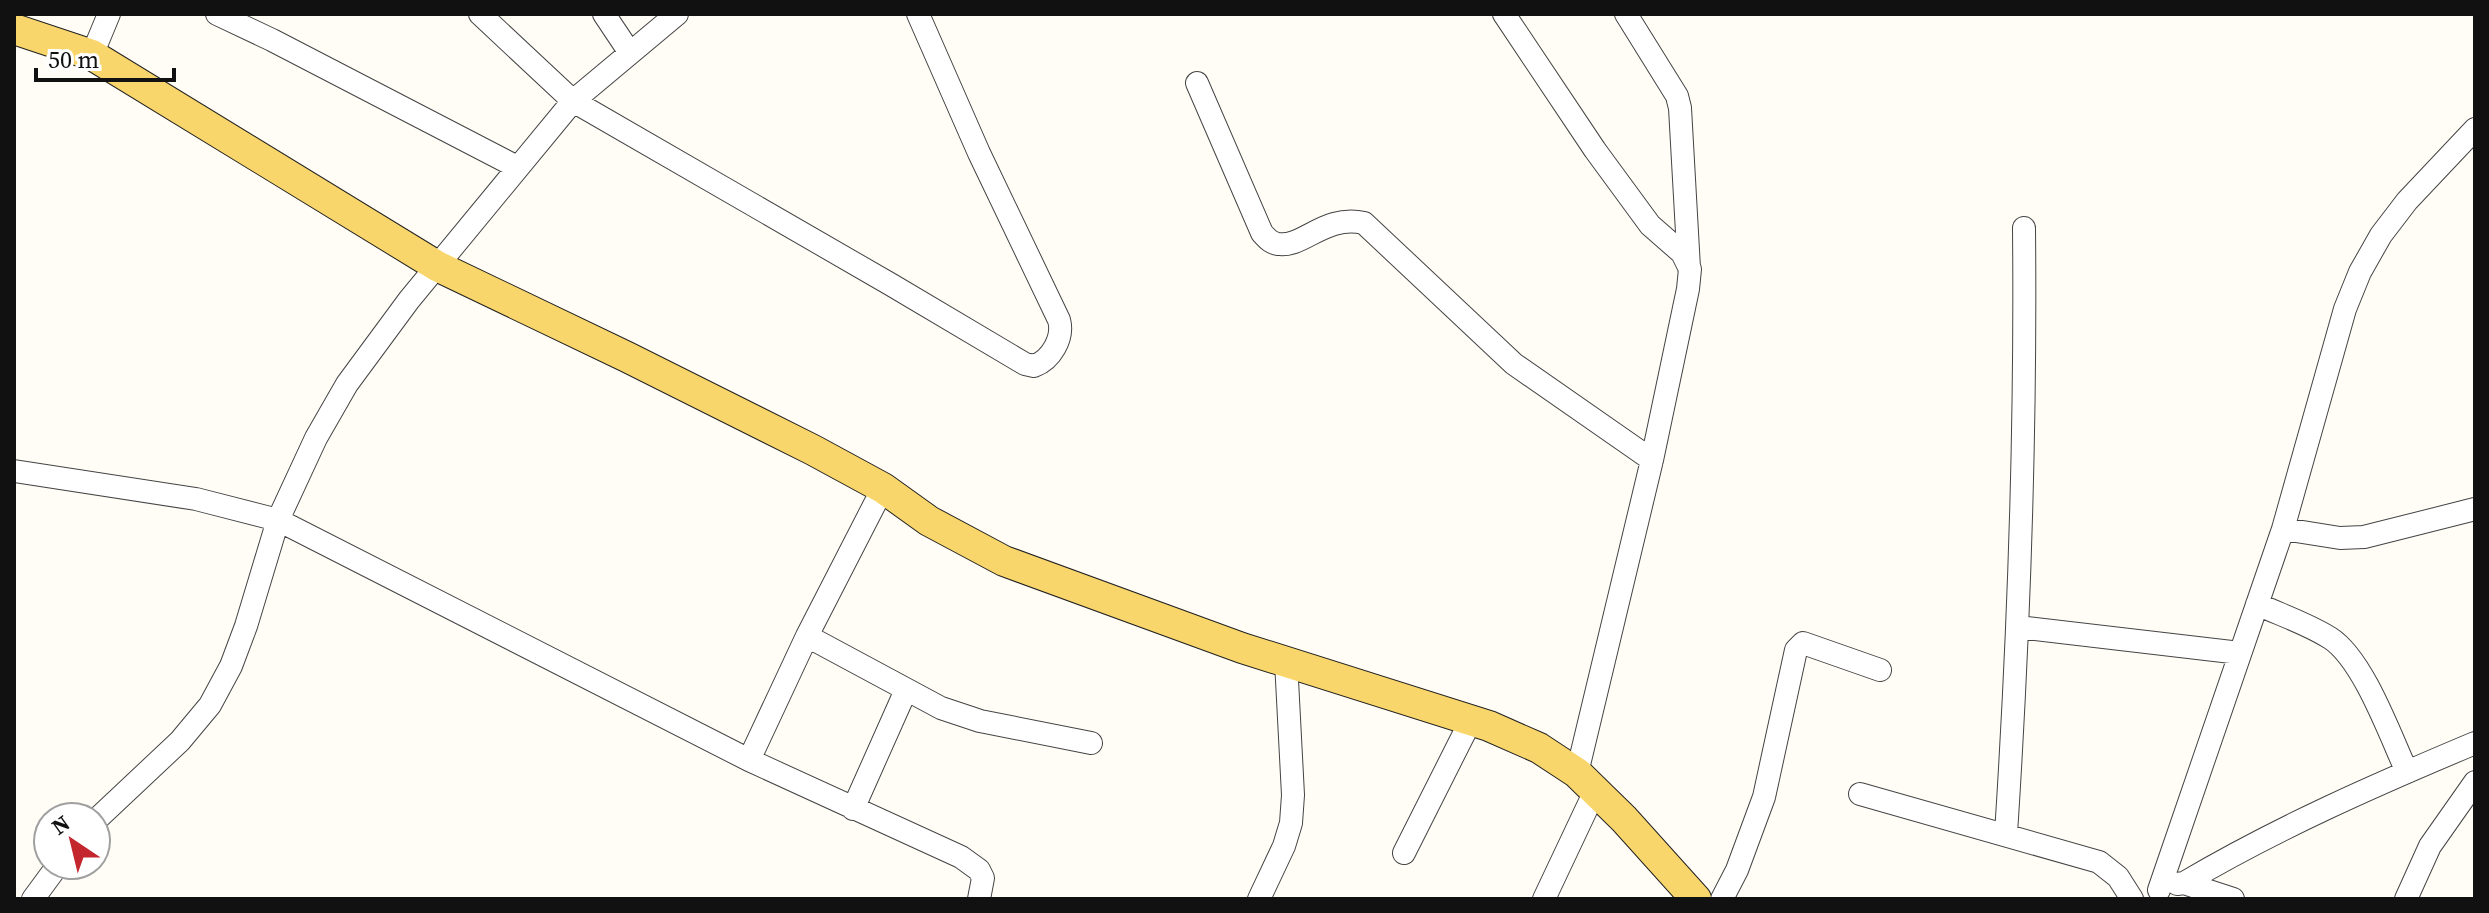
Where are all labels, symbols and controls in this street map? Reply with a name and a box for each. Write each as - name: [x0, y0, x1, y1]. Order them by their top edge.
- scale bar: [36, 32, 174, 82]
- text: 50 m: [48, 43, 99, 76]
- north arrow: [32, 801, 112, 881]
- text: N: [45, 808, 76, 842]

